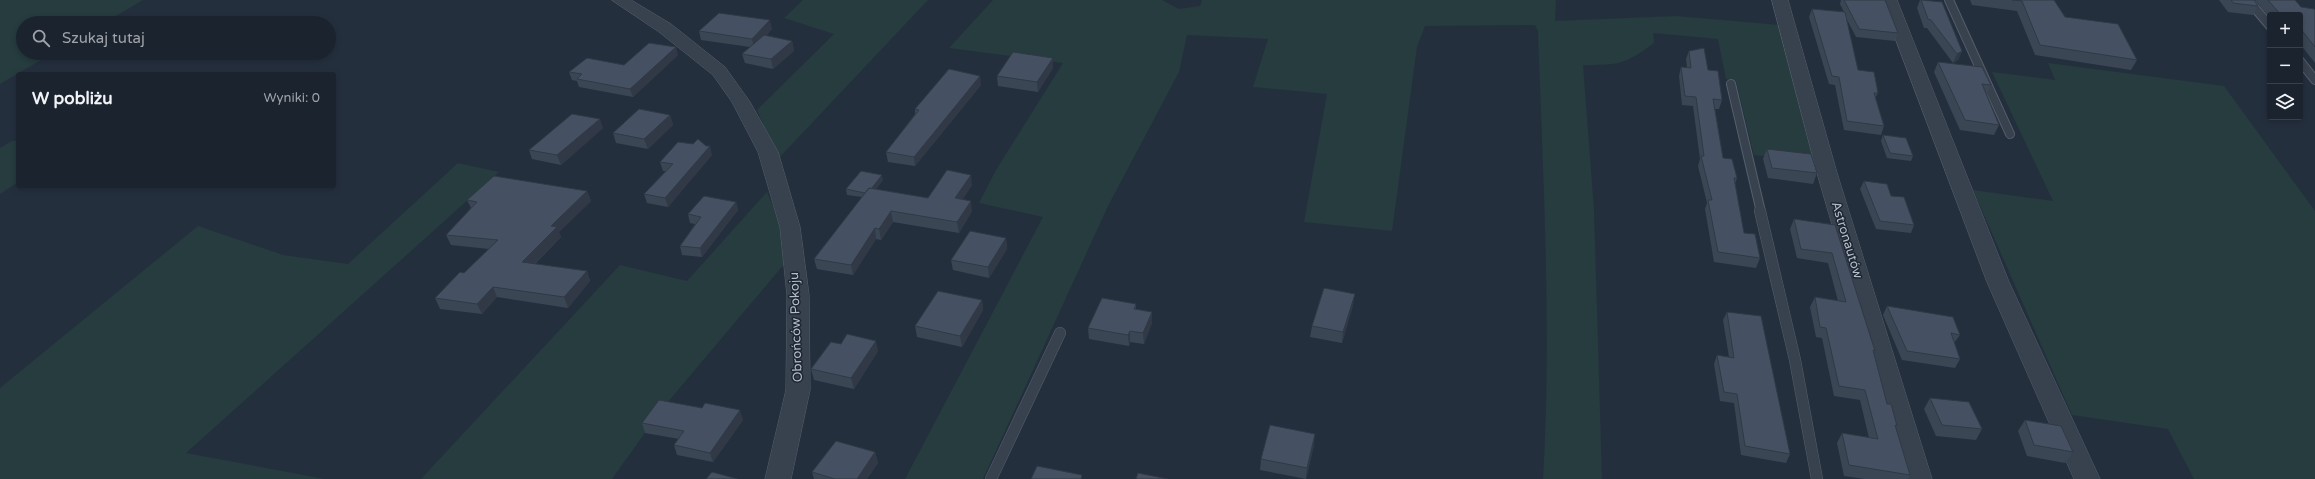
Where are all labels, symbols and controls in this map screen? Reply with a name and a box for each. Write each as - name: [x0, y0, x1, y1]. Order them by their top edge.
- map controls: [2267, 12, 2303, 120]
- button: +: [2267, 12, 2303, 48]
- search box: [16, 16, 336, 60]
- icon: search: [30, 27, 52, 49]
- text: Szukaj tutaj: [62, 29, 145, 47]
- button: −: [2267, 48, 2303, 84]
- button: layers: [2267, 84, 2303, 120]
- text: W pobliżu: [32, 88, 113, 109]
- text: Wyniki: 0: [264, 90, 320, 106]
- street label: Astronautów: [1828, 200, 1866, 280]
- street label: Obrońców Pokoju: [786, 272, 806, 382]

